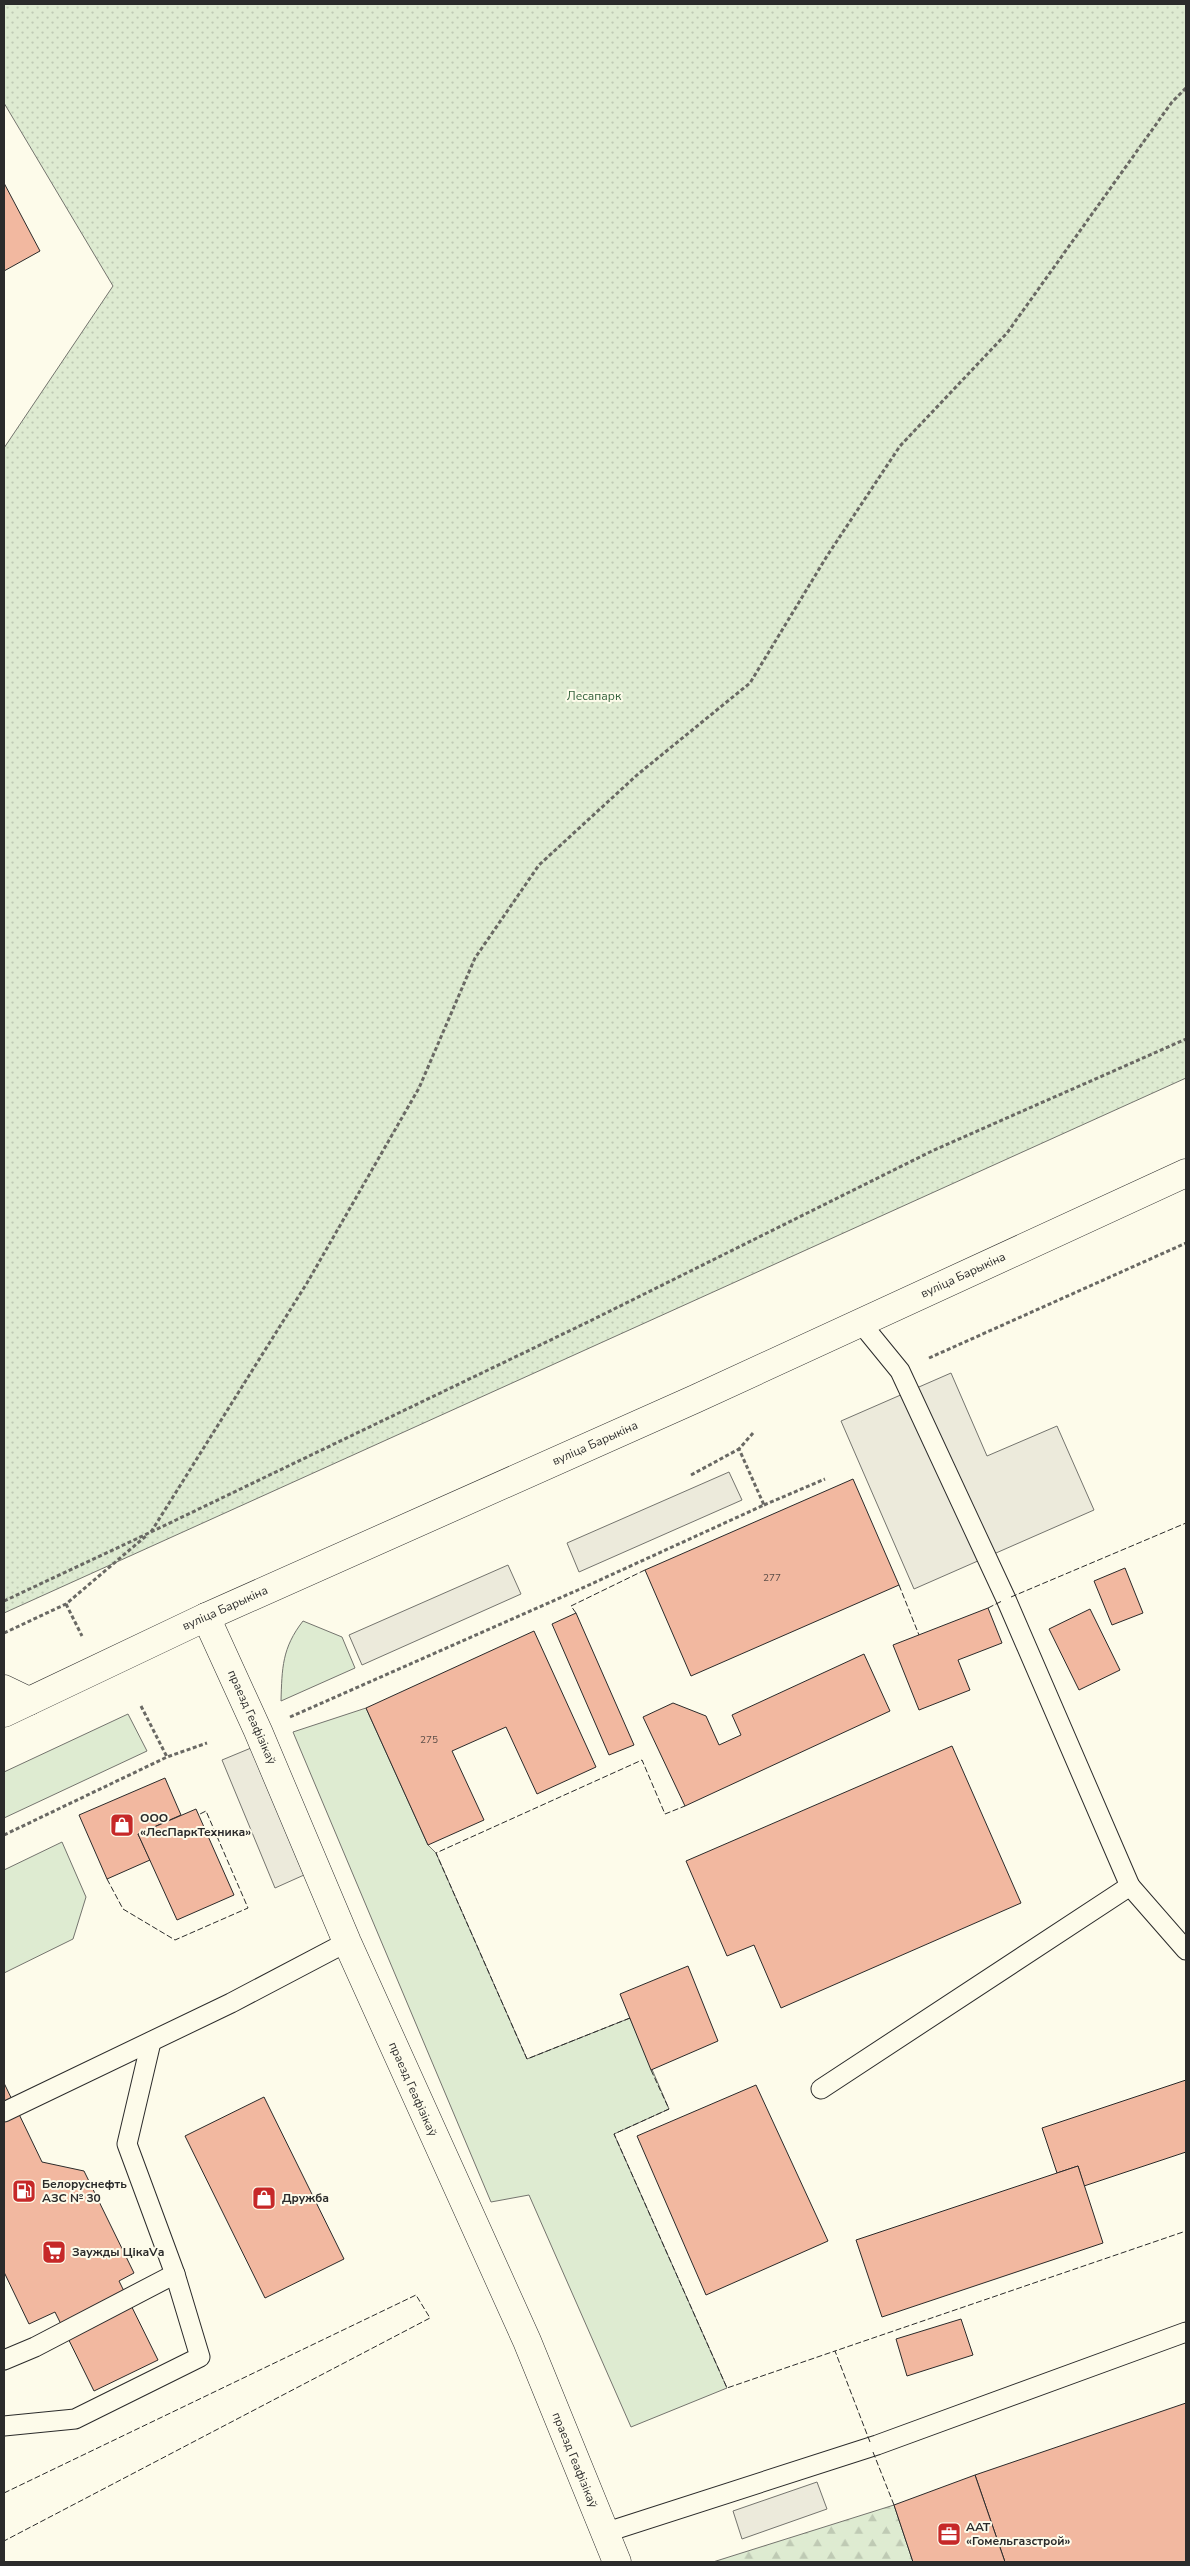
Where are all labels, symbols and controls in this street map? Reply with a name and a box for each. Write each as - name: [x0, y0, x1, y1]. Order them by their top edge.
- park label: Лесапарк: [567, 688, 622, 704]
- street label: вуліца Барыкіна: [918, 1248, 1008, 1302]
- street label: вуліца Барыкіна: [550, 1417, 640, 1469]
- house number: 277: [763, 1571, 781, 1585]
- street label: вуліца Барыкіна: [180, 1582, 270, 1634]
- street label: праезд Геафізікаў: [224, 1667, 280, 1767]
- house number: 275: [420, 1733, 438, 1747]
- place label: ООО «ЛесПаркТехника»: [140, 1810, 251, 1840]
- shop icon: ООО «ЛесПаркТехника»: [109, 1812, 135, 1838]
- street label: праезд Геафізікаў: [385, 2039, 441, 2139]
- place label: Белоруснефть АЗС № 30: [42, 2176, 127, 2206]
- fuel station icon: Белоруснефть АЗС № 30: [11, 2178, 37, 2204]
- shop icon: Дружба: [251, 2185, 277, 2211]
- place label: Дружба: [282, 2190, 329, 2206]
- supermarket icon: Заужды ЦікаVа: [41, 2239, 67, 2265]
- place label: Заужды ЦікаVа: [72, 2244, 164, 2260]
- street label: праезд Геафізікаў: [549, 2410, 602, 2511]
- place label: ААТ «Гомельгазстрой»: [966, 2519, 1071, 2549]
- office icon: ААТ «Гомельгазстрой»: [936, 2521, 962, 2547]

